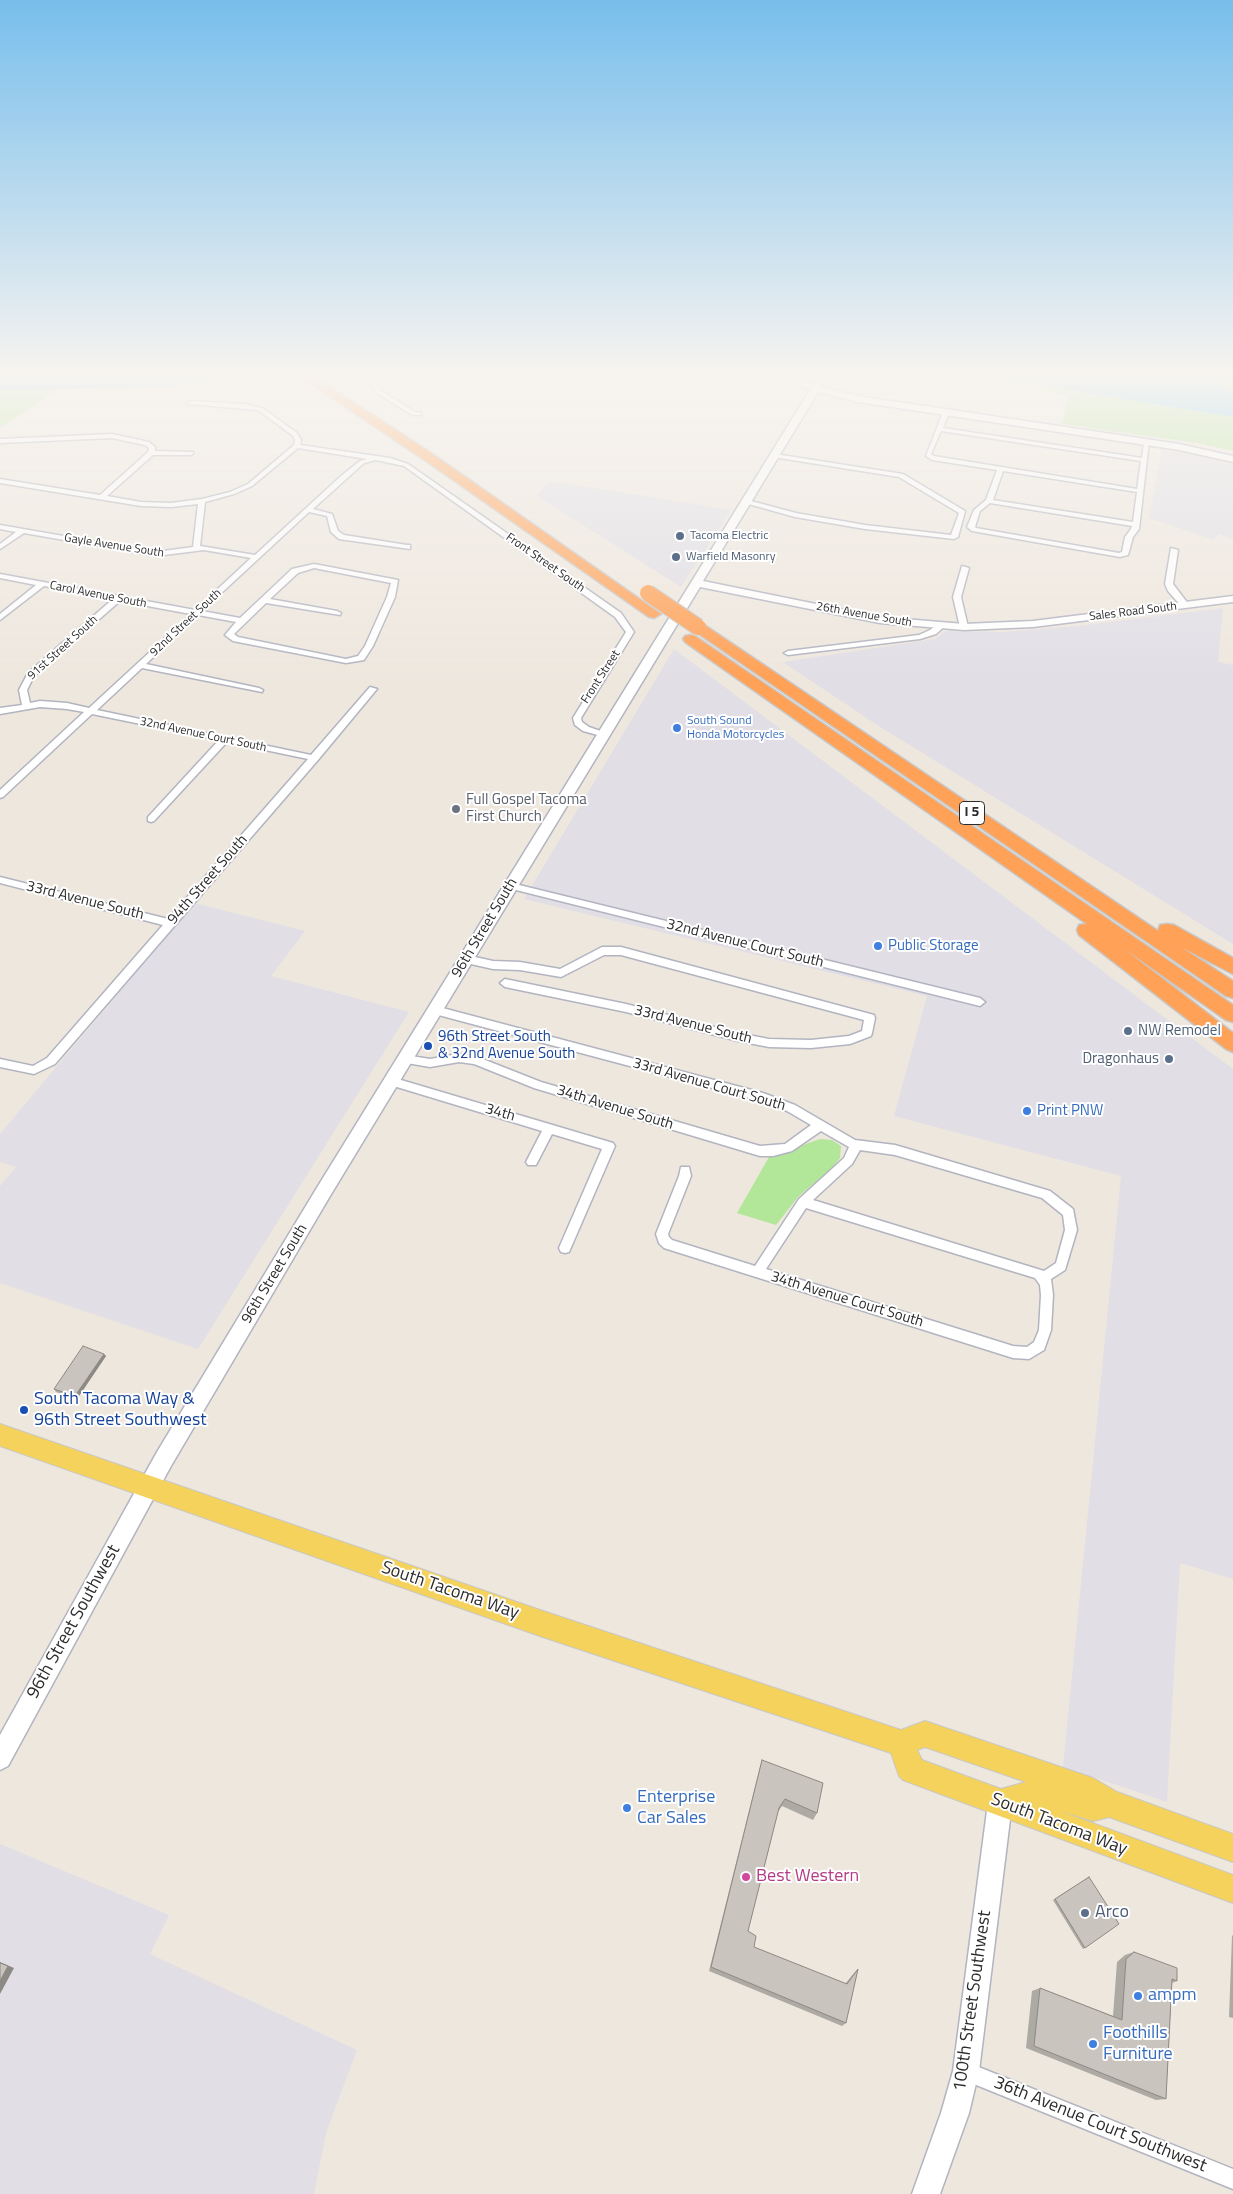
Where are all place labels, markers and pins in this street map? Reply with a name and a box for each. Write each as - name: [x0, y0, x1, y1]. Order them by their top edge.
- place label: Tacoma Electric: [690, 529, 768, 543]
- marker: Tacoma Electric: [674, 530, 686, 542]
- place label: Warfield Masonry: [686, 550, 775, 564]
- marker: Warfield Masonry: [670, 551, 682, 563]
- place label: South Sound Honda Motorcycles: [687, 714, 784, 742]
- marker: South Sound Honda Motorcycles: [671, 722, 683, 734]
- place label: Full Gospel Tacoma First Church: [466, 791, 587, 826]
- marker: Full Gospel Tacoma First Church: [450, 803, 462, 815]
- place label: Public Storage: [888, 937, 979, 955]
- marker: Public Storage: [872, 940, 884, 952]
- place label: NW Remodel: [1138, 1022, 1221, 1040]
- marker: NW Remodel: [1122, 1025, 1134, 1037]
- place label: 96th Street South & 32nd Avenue South: [438, 1028, 575, 1063]
- marker: 96th Street South & 32nd Avenue South: [422, 1040, 434, 1052]
- place label: Dragonhaus: [1082, 1050, 1159, 1068]
- marker: Dragonhaus: [1163, 1053, 1175, 1065]
- place label: Print PNW: [1037, 1102, 1103, 1120]
- marker: Print PNW: [1021, 1105, 1033, 1117]
- place label: South Tacoma Way & 96th Street Southwest: [34, 1389, 207, 1432]
- marker: South Tacoma Way & 96th Street Southwest: [18, 1404, 30, 1416]
- place label: Enterprise Car Sales: [637, 1787, 715, 1830]
- marker: Enterprise Car Sales: [621, 1802, 633, 1814]
- place label: Best Western: [756, 1866, 859, 1888]
- marker: Best Western: [740, 1871, 752, 1883]
- place label: Arco: [1095, 1902, 1129, 1924]
- marker: Arco: [1079, 1907, 1091, 1919]
- place label: ampm: [1148, 1985, 1197, 2007]
- marker: ampm: [1132, 1990, 1144, 2002]
- place label: Foothills Furniture: [1103, 2023, 1173, 2066]
- marker: Foothills Furniture: [1087, 2038, 1099, 2050]

